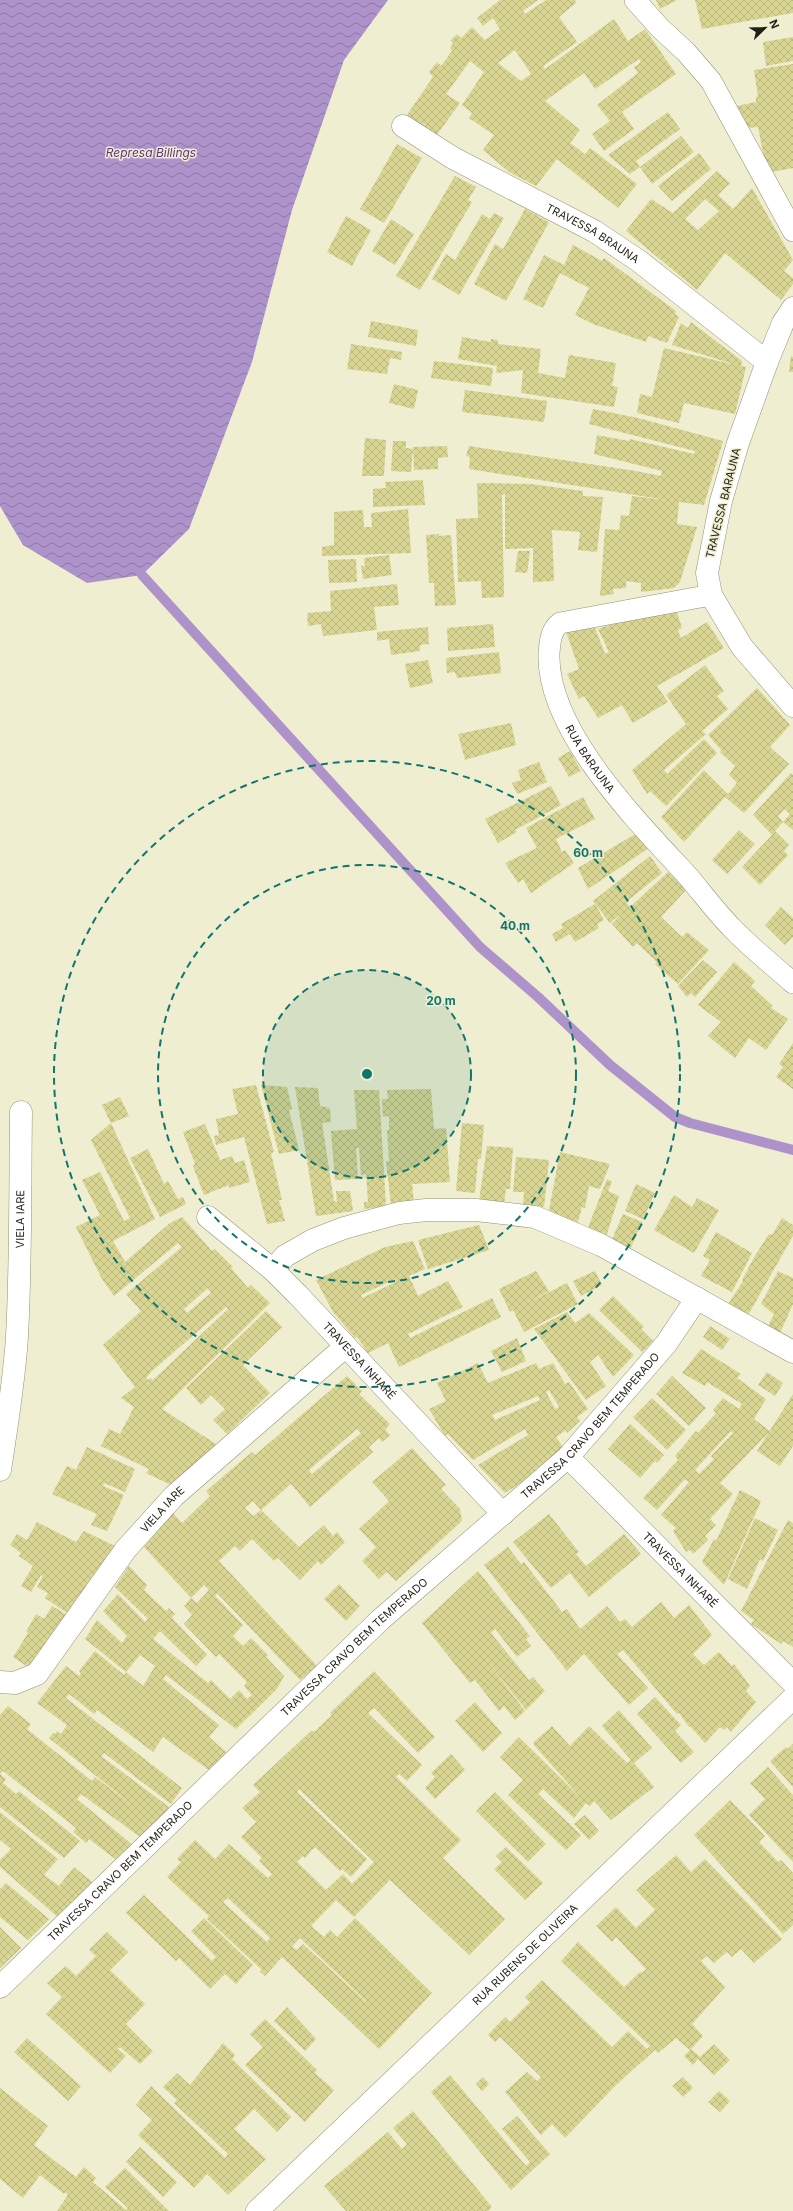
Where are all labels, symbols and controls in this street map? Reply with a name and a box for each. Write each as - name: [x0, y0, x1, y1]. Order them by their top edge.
- north arrow: [745, 8, 785, 48]
- text: N: [766, 17, 782, 31]
- water label: Represa Billings: [106, 145, 196, 160]
- street label: TRAVESSA BRAUNA: [544, 200, 642, 266]
- street label: TRAVESSA BARAUNA: [702, 446, 744, 560]
- street label: RUA BARAUNA: [562, 722, 618, 796]
- text: 60 m: [573, 845, 603, 860]
- text: 40 m: [500, 918, 530, 933]
- text: 20 m: [426, 993, 456, 1008]
- centre of rings: [360, 1067, 374, 1081]
- street label: VIELA IARE: [13, 1190, 27, 1248]
- street label: TRAVESSA INHARÉ: [320, 1319, 399, 1402]
- street label: TRAVESSA CRAVO BEM TEMPERADO: [518, 1350, 662, 1502]
- street label: VIELA IARE: [137, 1483, 187, 1535]
- street label: TRAVESSA INHARÉ: [640, 1529, 721, 1610]
- street label: TRAVESSA CRAVO BEM TEMPERADO: [278, 1575, 430, 1719]
- street label: TRAVESSA CRAVO BEM TEMPERADO: [45, 1798, 195, 1944]
- street label: RUA RUBENS DE OLIVEIRA: [469, 1901, 581, 2008]

